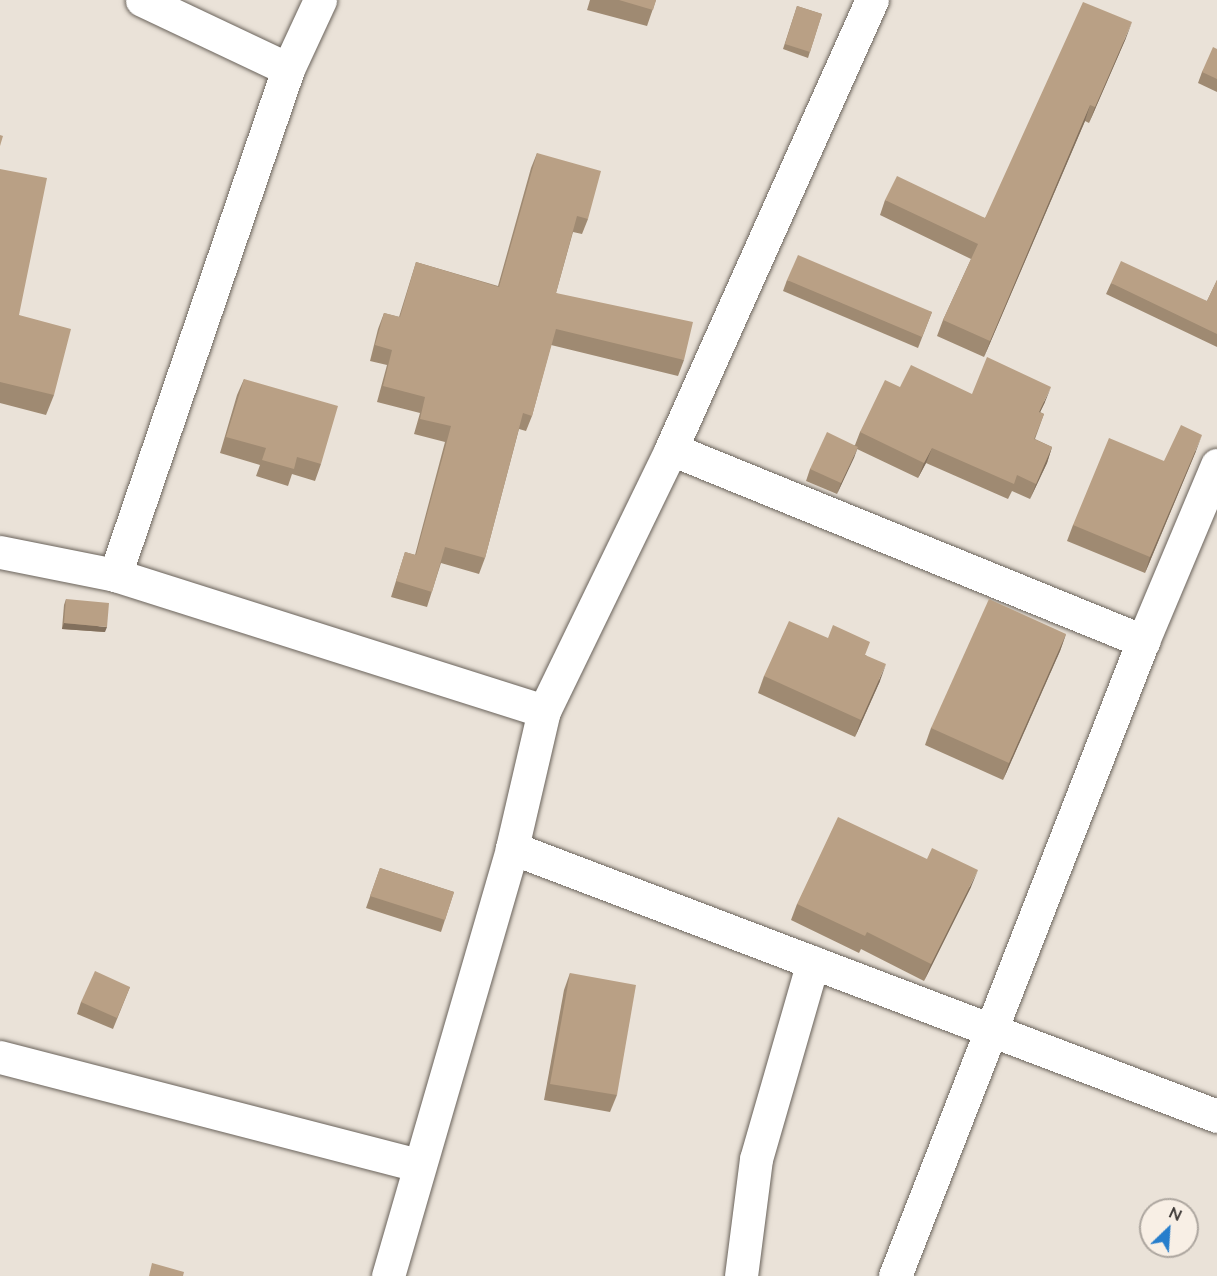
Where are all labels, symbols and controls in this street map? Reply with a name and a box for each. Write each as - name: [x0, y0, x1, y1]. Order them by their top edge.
- north arrow: [1139, 1198, 1199, 1258]
- text: N: [1166, 1202, 1186, 1224]

